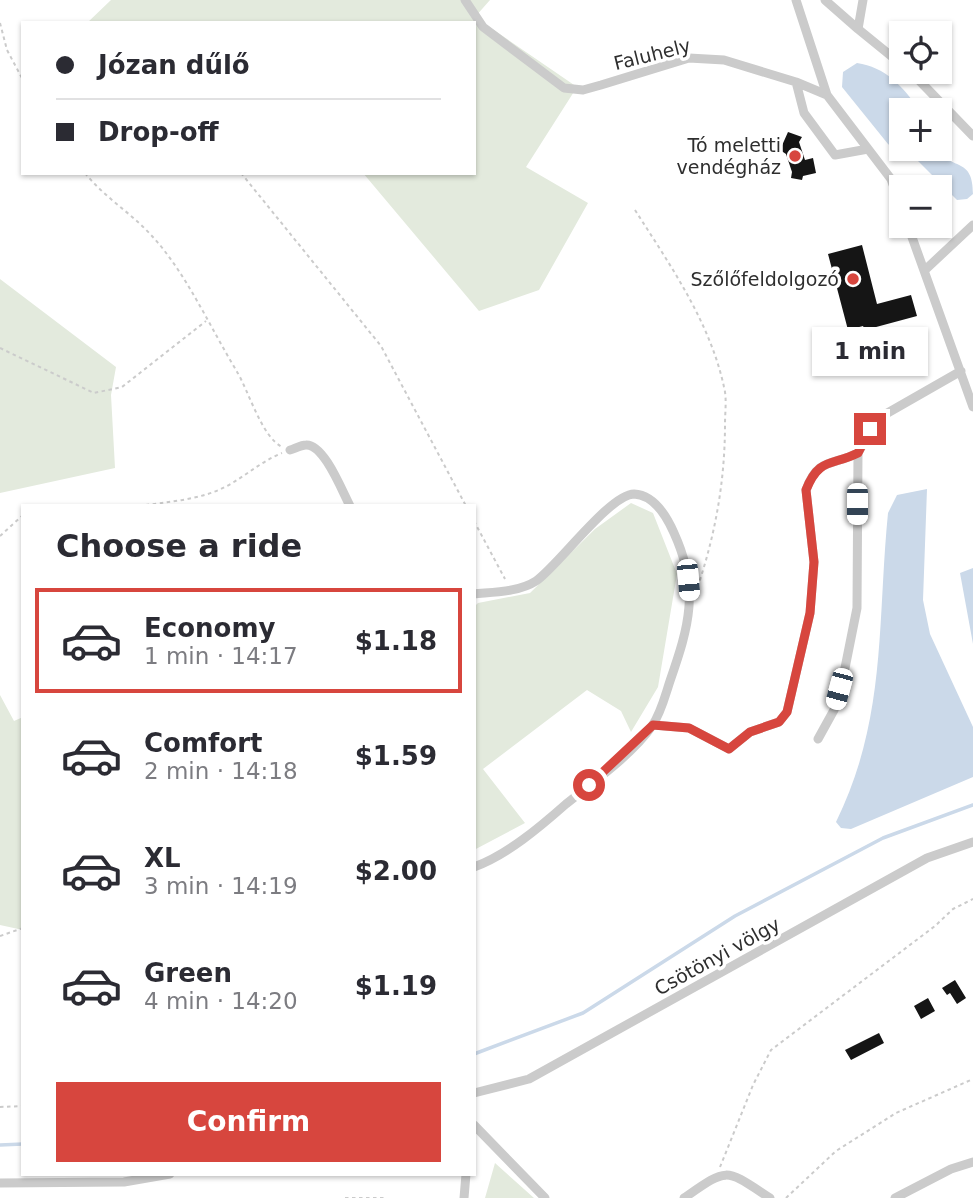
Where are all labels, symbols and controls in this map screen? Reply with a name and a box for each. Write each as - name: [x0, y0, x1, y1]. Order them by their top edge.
- map controls: [889, 21, 952, 238]
- button: locate: [889, 21, 952, 84]
- street label: Faluhely: [611, 34, 693, 74]
- text: Józan dűlő: [98, 50, 250, 80]
- button: +: [889, 98, 952, 161]
- text: Drop-off: [98, 117, 219, 147]
- place label: Tó meletti vendégház: [677, 134, 781, 178]
- marker: Tó meletti vendégház: [787, 148, 803, 164]
- button: −: [889, 175, 952, 238]
- place label: Szőlőfeldolgozó: [691, 268, 839, 290]
- marker: Szőlőfeldolgozó: [845, 271, 861, 287]
- callout: 1 min: [812, 328, 928, 376]
- text: 1 min: [834, 338, 906, 364]
- route end: [854, 413, 886, 445]
- car: [847, 483, 868, 525]
- text: Choose a ride: [56, 527, 302, 565]
- car: [676, 558, 701, 602]
- icon: car: [60, 609, 123, 672]
- text: Economy: [144, 613, 275, 643]
- text: $1.18: [355, 626, 437, 656]
- text: 1 min · 14:17: [144, 643, 298, 669]
- car: [824, 666, 855, 712]
- icon: car: [60, 724, 123, 787]
- text: Comfort: [144, 728, 262, 758]
- text: $1.59: [355, 741, 437, 771]
- text: 2 min · 14:18: [144, 758, 298, 784]
- route start: [573, 769, 605, 801]
- icon: car: [60, 839, 123, 902]
- text: XL: [144, 843, 181, 873]
- text: $2.00: [355, 856, 437, 886]
- text: 3 min · 14:19: [144, 873, 298, 899]
- street label: Csötönyi völgy: [650, 912, 784, 1000]
- icon: car: [60, 954, 123, 1017]
- text: Green: [144, 958, 232, 988]
- text: $1.19: [355, 971, 437, 1001]
- text: 4 min · 14:20: [144, 988, 298, 1014]
- button: Confirm: [56, 1082, 441, 1162]

